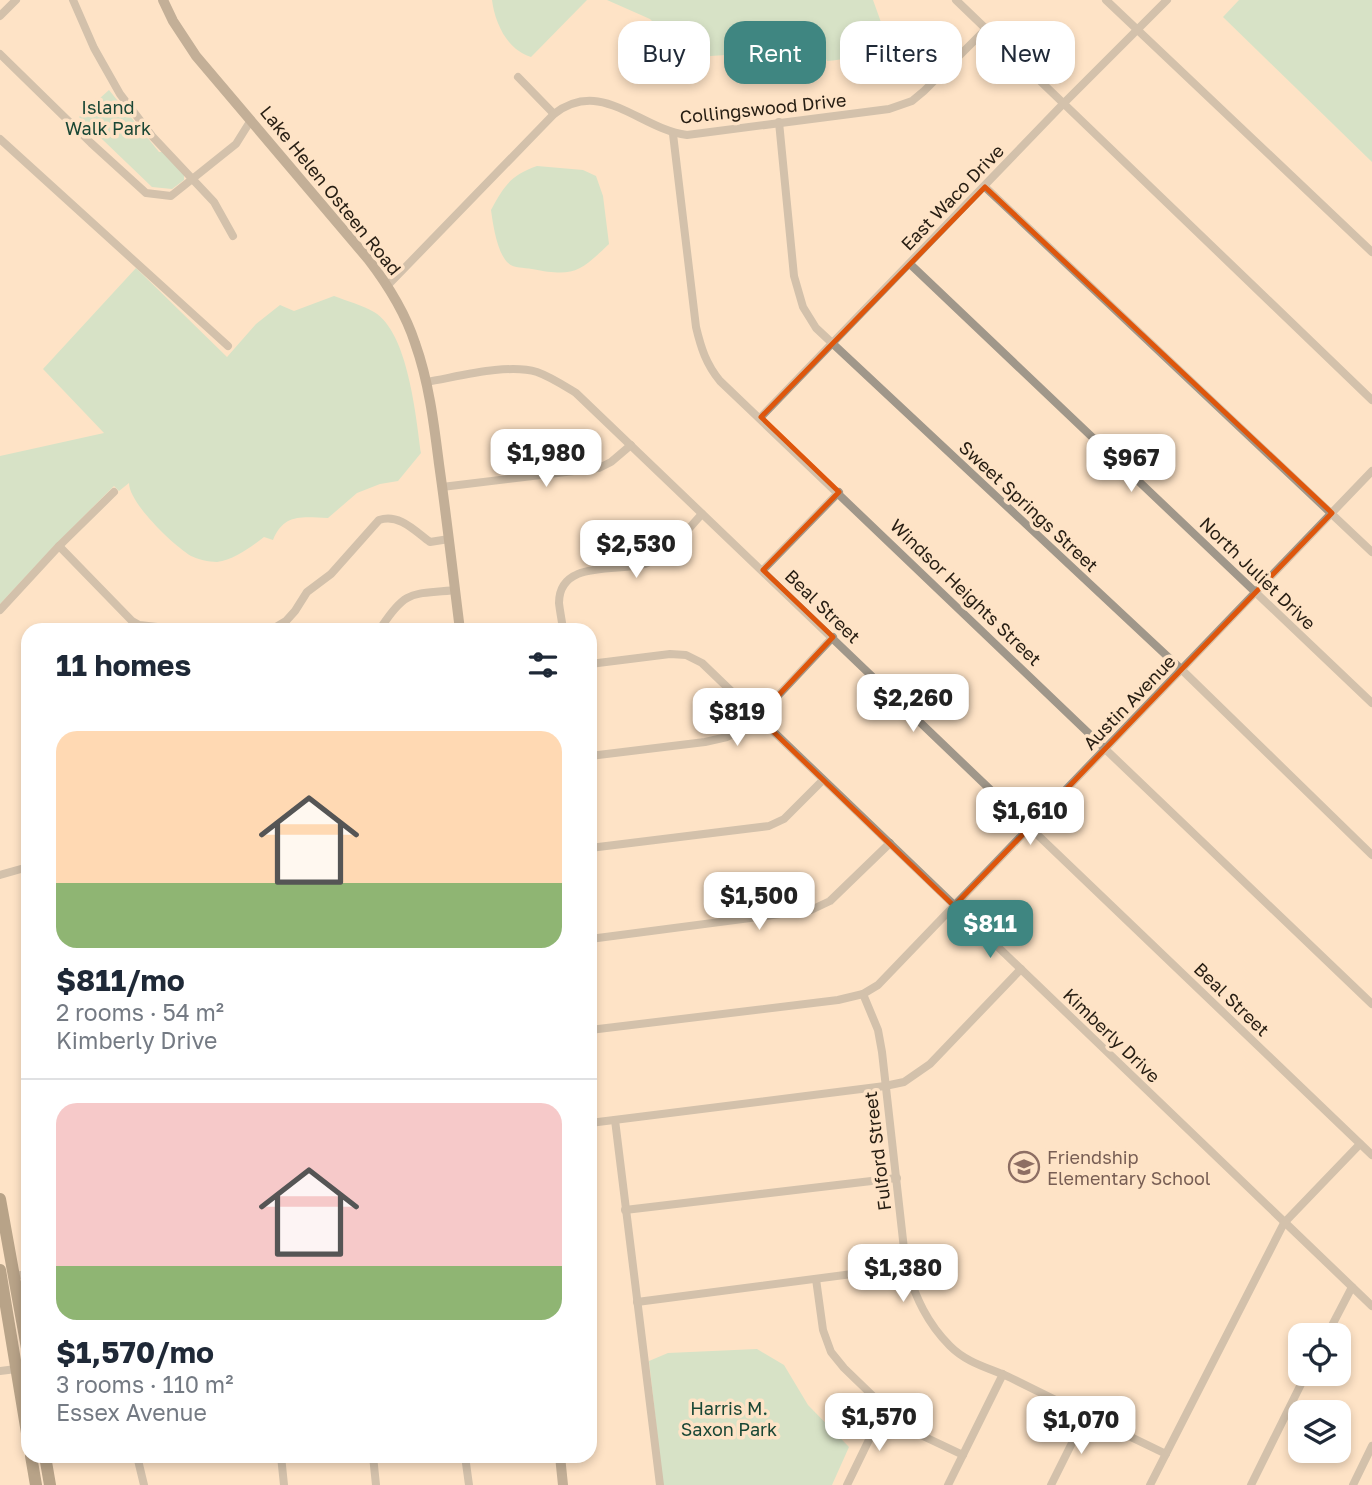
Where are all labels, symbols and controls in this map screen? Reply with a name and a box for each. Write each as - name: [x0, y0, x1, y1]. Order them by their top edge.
- chip: Buy: [618, 21, 710, 84]
- chip: Rent: [724, 21, 826, 84]
- chip: Filters: [840, 21, 962, 84]
- chip: New: [976, 21, 1075, 84]
- street label: Collingswood Drive: [679, 88, 847, 128]
- park label: Island Walk Park: [65, 96, 151, 139]
- street label: Lake Helen Osteen Road: [256, 101, 406, 279]
- street label: East Waco Drive: [896, 139, 1008, 255]
- pin: $1,980: [489, 430, 603, 489]
- pin: $967: [1090, 434, 1172, 494]
- street label: Sweet Springs Street: [955, 436, 1103, 576]
- text: $1,980: [507, 438, 585, 466]
- text: $967: [1102, 443, 1160, 471]
- street label: North Juliet Drive: [1195, 512, 1321, 634]
- street label: Windsor Heights Street: [886, 514, 1046, 670]
- pin: $2,530: [579, 520, 693, 580]
- text: $2,530: [596, 529, 676, 557]
- street label: Beal Street: [781, 565, 865, 647]
- icon: filters: [524, 646, 562, 684]
- text: 11 homes: [56, 647, 191, 683]
- street label: Austin Avenue: [1078, 650, 1180, 754]
- pin: $2,260: [856, 674, 970, 734]
- text: $2,260: [873, 683, 953, 711]
- pin: $819: [696, 688, 778, 748]
- text: $819: [709, 697, 765, 725]
- icon: home: [246, 777, 372, 903]
- pin: $1,610: [973, 788, 1087, 847]
- text: $1,610: [992, 796, 1068, 824]
- pin: $1,500: [702, 872, 816, 932]
- text: $1,500: [720, 881, 798, 909]
- pin: $811: [949, 900, 1031, 960]
- text: $811: [963, 909, 1017, 937]
- street label: Beal Street: [1190, 958, 1274, 1040]
- text: $811/mo: [56, 962, 185, 998]
- street label: Kimberly Drive: [1059, 983, 1165, 1087]
- text: 2 rooms · 54 m²: [56, 998, 224, 1026]
- text: Kimberly Drive: [56, 1026, 217, 1054]
- street label: Fulford Street: [859, 1090, 895, 1212]
- place label: Friendship Elementary School: [1047, 1146, 1211, 1189]
- icon: home: [246, 1149, 372, 1275]
- school or university icon: Friendship Elementary School: [1007, 1150, 1041, 1184]
- pin: $1,380: [846, 1244, 960, 1304]
- text: $1,380: [864, 1253, 942, 1281]
- map controls: [1288, 1323, 1351, 1463]
- button: locate: [1288, 1323, 1351, 1386]
- text: $1,570/mo: [56, 1334, 214, 1370]
- text: 3 rooms · 110 m²: [56, 1370, 233, 1398]
- pin: $1,570: [822, 1394, 936, 1453]
- pin: $1,070: [1024, 1396, 1138, 1456]
- park label: Harris M. Saxon Park: [681, 1397, 777, 1440]
- text: Essex Avenue: [56, 1398, 207, 1426]
- button: layers: [1288, 1400, 1351, 1463]
- text: $1,570: [841, 1402, 917, 1430]
- text: $1,070: [1042, 1405, 1120, 1433]

